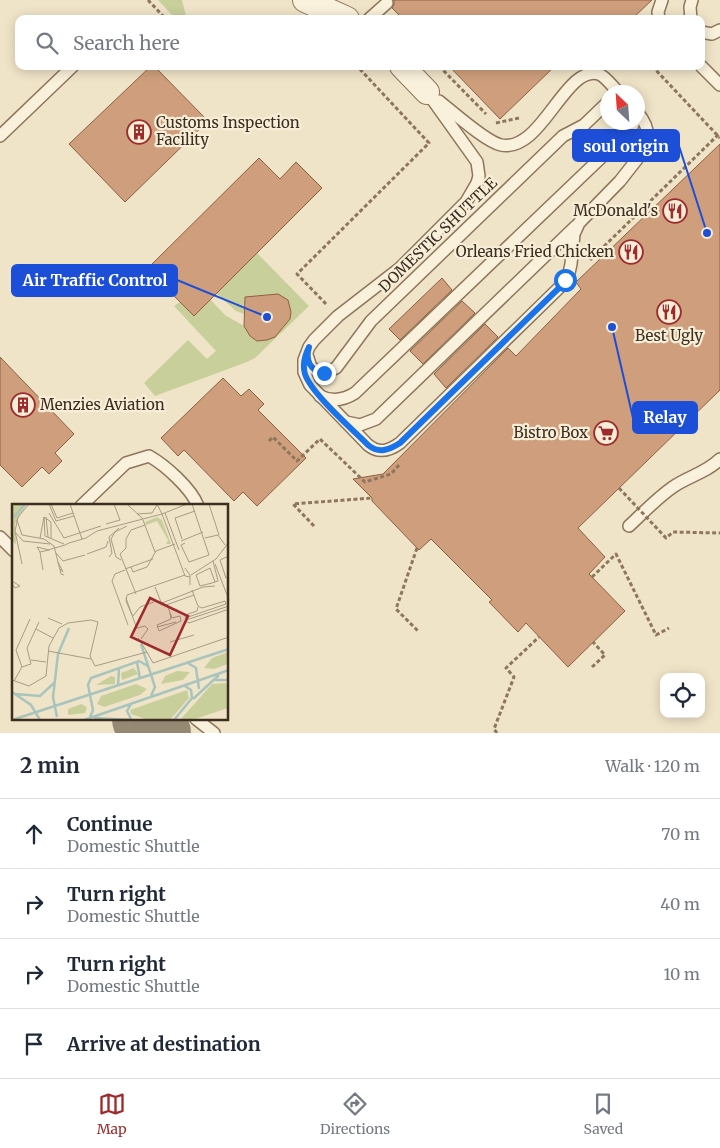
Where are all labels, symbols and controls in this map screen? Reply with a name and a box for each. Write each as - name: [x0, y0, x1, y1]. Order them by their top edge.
- search box: [15, 15, 705, 70]
- icon: search: [33, 29, 61, 57]
- text: Search here: [73, 31, 180, 55]
- north arrow: [600, 85, 645, 130]
- place label: Customs Inspection Facility: [156, 113, 300, 149]
- building icon: Customs Inspection Facility: [126, 119, 152, 145]
- callout: soul origin: [573, 130, 679, 161]
- text: soul origin: [583, 136, 669, 156]
- street label: DOMESTIC SHUTTLE: [375, 173, 501, 296]
- restaurant icon: McDonald's: [662, 198, 688, 224]
- place label: McDonald's: [573, 201, 658, 220]
- restaurant icon: Orleans Fried Chicken: [618, 239, 644, 265]
- place label: Orleans Fried Chicken: [456, 242, 614, 261]
- callout: Air Traffic Control: [12, 265, 177, 296]
- route start: [554, 269, 577, 292]
- text: Air Traffic Control: [22, 270, 167, 290]
- restaurant icon: Best Ugly: [656, 299, 682, 325]
- place label: Best Ugly: [635, 326, 703, 345]
- route end: [313, 362, 336, 385]
- building icon: Menzies Aviation: [10, 392, 36, 418]
- place label: Menzies Aviation: [40, 395, 165, 414]
- callout: Relay: [633, 402, 697, 433]
- text: Relay: [643, 407, 687, 427]
- supermarket icon: Bistro Box: [593, 420, 619, 446]
- place label: Bistro Box: [513, 423, 588, 442]
- inset map: [12, 504, 229, 720]
- map controls: [660, 673, 705, 718]
- button: locate: [660, 673, 705, 718]
- text: 2 min: [20, 752, 80, 779]
- text: Walk · 120 m: [605, 756, 700, 776]
- text: Continue: [67, 812, 153, 836]
- icon: ahead: [20, 820, 48, 848]
- text: 70 m: [661, 824, 700, 844]
- text: Domestic Shuttle: [67, 836, 200, 856]
- text: Turn right: [67, 882, 166, 906]
- icon: right: [20, 890, 48, 918]
- text: 40 m: [660, 894, 700, 914]
- text: Domestic Shuttle: [67, 906, 200, 926]
- text: Turn right: [67, 952, 166, 976]
- icon: right: [20, 960, 48, 988]
- text: 10 m: [663, 964, 700, 984]
- text: Domestic Shuttle: [67, 976, 200, 996]
- icon: arrive: [20, 1030, 48, 1058]
- text: Arrive at destination: [67, 1032, 261, 1056]
- tab: Map: [97, 1090, 127, 1138]
- tab: Directions: [320, 1090, 390, 1138]
- tab: Saved: [584, 1090, 623, 1138]

